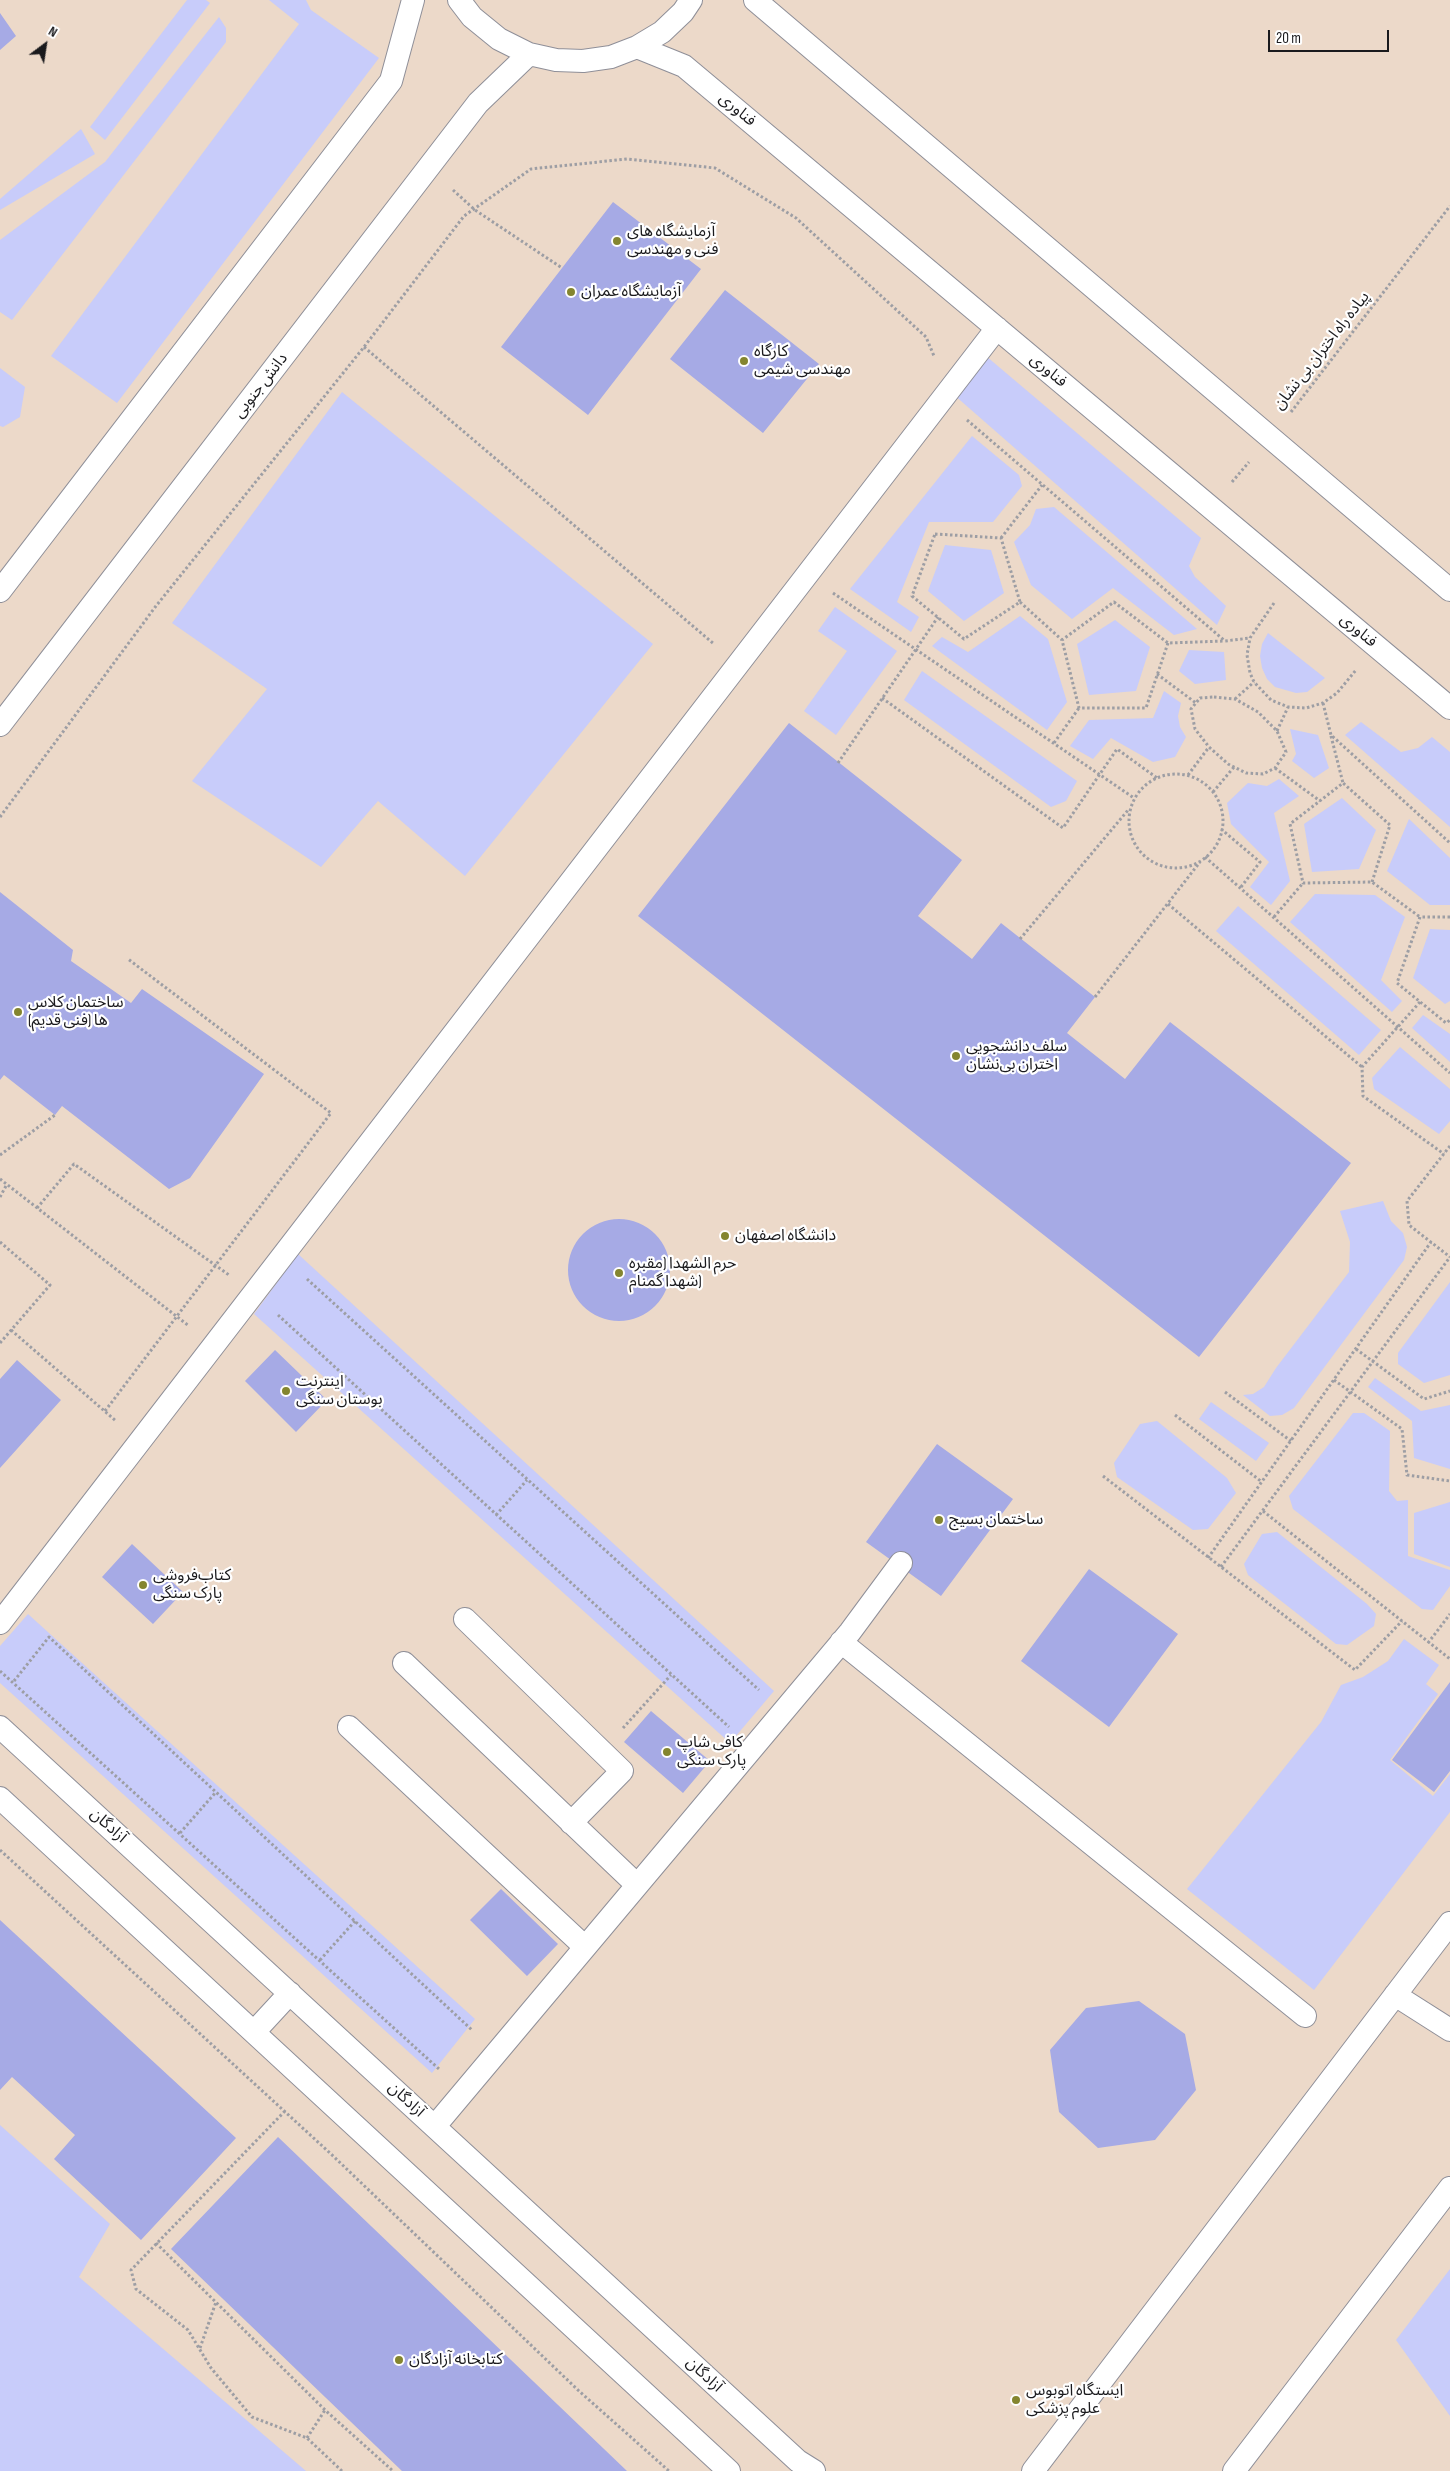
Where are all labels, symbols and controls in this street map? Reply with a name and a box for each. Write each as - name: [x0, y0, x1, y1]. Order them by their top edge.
- north arrow: [20, 20, 70, 70]
- scale bar: [1270, 20, 1391, 52]
- text: N: [45, 22, 61, 41]
- text: 20 m: [1276, 29, 1301, 48]
- street label: فناوری: [715, 89, 759, 131]
- place label: آزمایشگاه های فنی و مهندسی: [627, 222, 718, 260]
- marker: آزمایشگاه های فنی و مهندسی: [611, 235, 623, 247]
- place label: آزمایشگاه عمران: [581, 282, 681, 302]
- marker: آزمایشگاه عمران: [565, 286, 577, 298]
- street label: پیاده راه اختران بی نشان: [1270, 288, 1374, 414]
- place label: کارگاه مهندسی شیمی: [754, 342, 851, 380]
- street label: دانش جنوبی: [230, 350, 292, 422]
- street label: فناوری: [1026, 350, 1070, 392]
- marker: کارگاه مهندسی شیمی: [738, 355, 750, 367]
- street label: فناوری: [1336, 610, 1380, 652]
- place label: ساختمان کلاس ها (فنی قدیم): [28, 993, 124, 1031]
- marker: ساختمان کلاس ها (فنی قدیم): [12, 1006, 24, 1018]
- place label: سلف دانشجویی اختران بی‌نشان: [966, 1037, 1067, 1075]
- marker: سلف دانشجویی اختران بی‌نشان: [950, 1050, 962, 1062]
- place label: دانشگاه اصفهان: [735, 1226, 836, 1246]
- marker: دانشگاه اصفهان: [719, 1230, 731, 1242]
- place label: حرم الشهدا (مقبره شهدا گمنام): [629, 1254, 736, 1292]
- marker: حرم الشهدا (مقبره شهدا گمنام): [613, 1267, 625, 1279]
- place label: اینترنت بوستان سنگی: [296, 1372, 382, 1410]
- marker: اینترنت بوستان سنگی: [280, 1385, 292, 1397]
- place label: ساختمان بسیج: [949, 1510, 1043, 1530]
- marker: ساختمان بسیج: [933, 1514, 945, 1526]
- place label: کتاب‌فروشی پارک سنگی: [153, 1566, 231, 1604]
- marker: کتاب‌فروشی پارک سنگی: [137, 1579, 149, 1591]
- place label: کافی شاپ پارک سنگی: [677, 1733, 746, 1771]
- marker: کافی شاپ پارک سنگی: [661, 1746, 673, 1758]
- street label: آزادگان: [86, 1805, 130, 1847]
- street label: آزادگان: [384, 2078, 428, 2122]
- place label: کتابخانه آزادگان: [409, 2350, 503, 2370]
- street label: آزادگان: [682, 2353, 726, 2397]
- marker: کتابخانه آزادگان: [393, 2354, 405, 2366]
- place label: ایستگاه اتوبوس علوم پزشکی: [1026, 2381, 1123, 2419]
- marker: ایستگاه اتوبوس علوم پزشکی: [1010, 2394, 1022, 2406]

